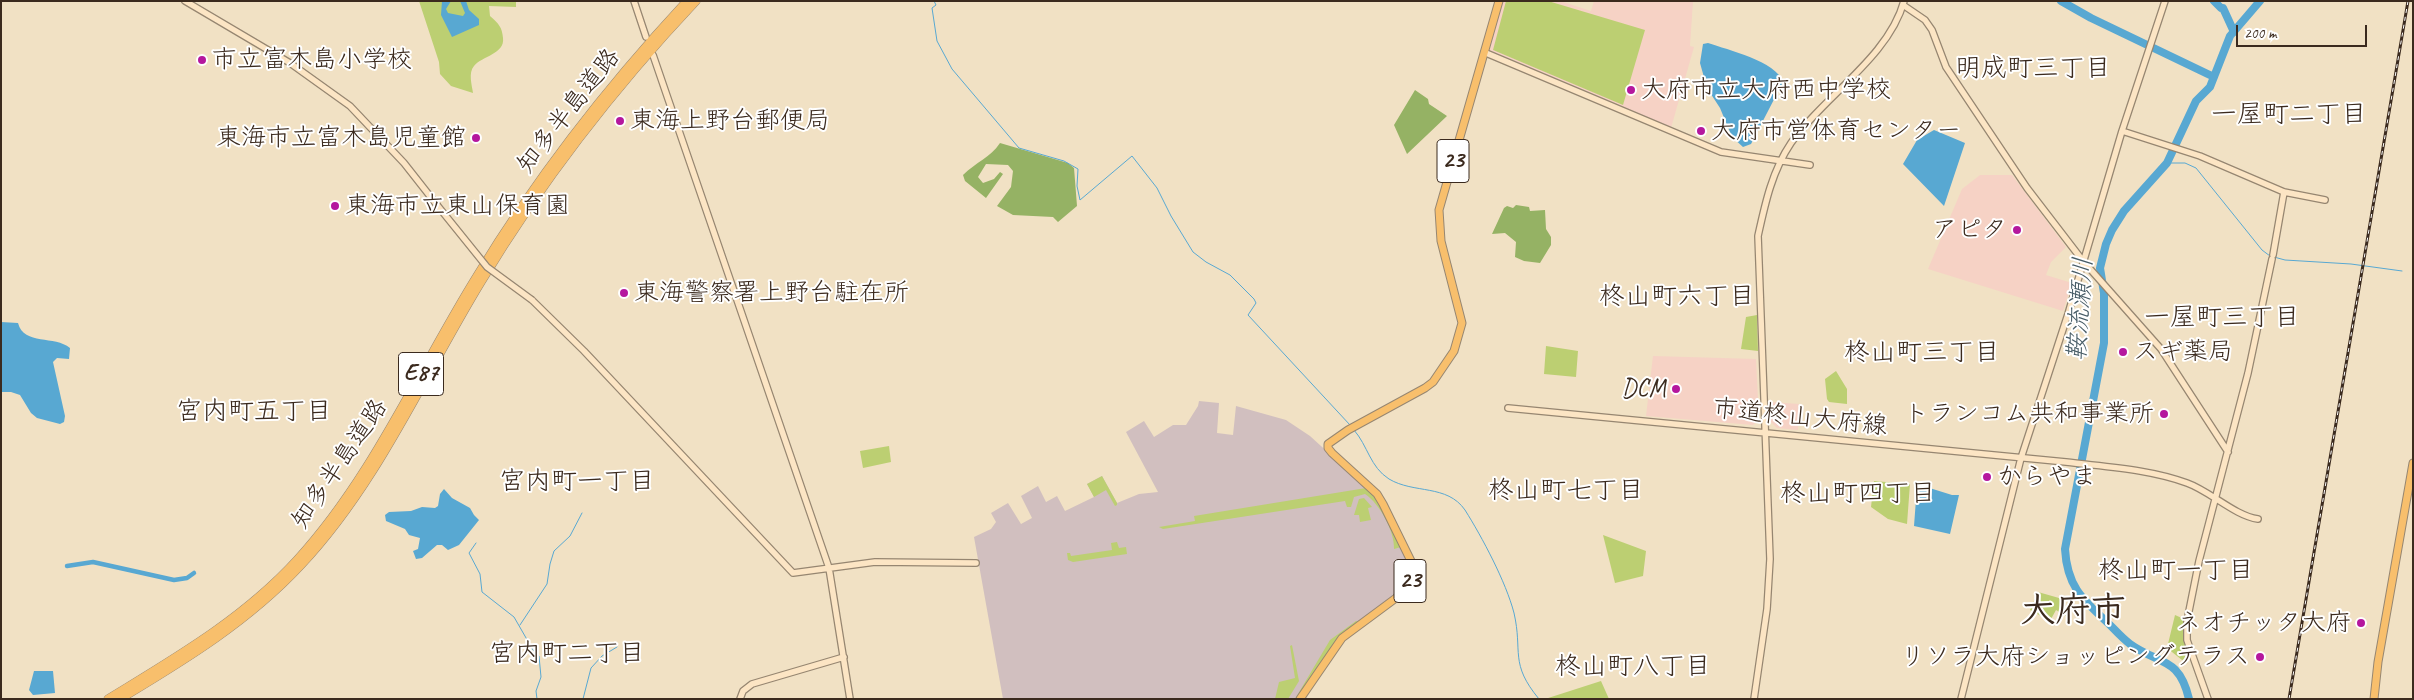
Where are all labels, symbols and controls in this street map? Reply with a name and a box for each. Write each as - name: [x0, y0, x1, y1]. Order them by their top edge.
- scale bar: [2239, 15, 2370, 47]
- text: 200 m: [2244, 24, 2276, 43]
- street label: 知多半島道路: [511, 43, 627, 179]
- place label: 市立富木島小学校: [212, 45, 412, 75]
- district label: 明成町三丁目: [1955, 53, 2111, 85]
- marker: 市立富木島小学校: [196, 54, 208, 66]
- place label: 大府市立大府西中学校: [1641, 75, 1891, 105]
- marker: 大府市立大府西中学校: [1625, 84, 1637, 96]
- district label: 一屋町二丁目: [2211, 99, 2367, 131]
- place label: 東海上野台郵便局: [630, 106, 830, 136]
- marker: 東海上野台郵便局: [614, 115, 626, 127]
- place label: 大府市営体育センター: [1711, 116, 1961, 146]
- place label: 東海市立富木島児童館: [216, 123, 466, 153]
- marker: 大府市営体育センター: [1695, 125, 1707, 137]
- marker: 東海市立富木島児童館: [470, 132, 482, 144]
- road number: 23: [1437, 140, 1469, 182]
- place label: 東海市立東山保育園: [345, 191, 570, 221]
- marker: 東海市立東山保育園: [329, 200, 341, 212]
- place label: アピタ: [1932, 215, 2007, 245]
- marker: アピタ: [2011, 224, 2023, 236]
- water label: 鞍流瀬川: [2062, 256, 2100, 362]
- place label: 東海警察署上野台駐在所: [634, 278, 909, 308]
- district label: 柊山町六丁目: [1599, 281, 1755, 313]
- marker: 東海警察署上野台駐在所: [618, 287, 630, 299]
- district label: 一屋町三丁目: [2144, 302, 2300, 334]
- district label: 柊山町三丁目: [1844, 337, 2000, 369]
- place label: スギ薬局: [2133, 337, 2233, 367]
- marker: スギ薬局: [2117, 346, 2129, 358]
- road number: E87: [398, 352, 444, 396]
- place label: DCM: [1622, 374, 1666, 404]
- marker: DCM: [1670, 383, 1682, 395]
- street label: 知多半島道路: [286, 393, 394, 535]
- street label: 市道柊山大府線: [1711, 394, 1889, 442]
- district label: 宮内町五丁目: [176, 396, 332, 428]
- place label: トランコム共和事業所: [1904, 399, 2154, 429]
- marker: トランコム共和事業所: [2158, 408, 2170, 420]
- place label: からやま: [1997, 462, 2097, 492]
- district label: 宮内町一丁目: [499, 466, 655, 498]
- marker: からやま: [1981, 471, 1993, 483]
- district label: 柊山町七丁目: [1488, 475, 1644, 507]
- district label: 柊山町四丁目: [1780, 478, 1936, 510]
- district label: 柊山町一丁目: [2098, 555, 2254, 587]
- road number: 23: [1394, 560, 1426, 602]
- district label: 大府市: [2021, 591, 2125, 633]
- place label: ネオチッタ大府: [2176, 608, 2351, 638]
- marker: ネオチッタ大府: [2355, 617, 2367, 629]
- district label: 宮内町二丁目: [489, 638, 645, 670]
- place label: リソラ大府ショッピングテラス: [1900, 642, 2250, 672]
- district label: 柊山町八丁目: [1555, 651, 1711, 683]
- marker: リソラ大府ショッピングテラス: [2254, 651, 2266, 663]

